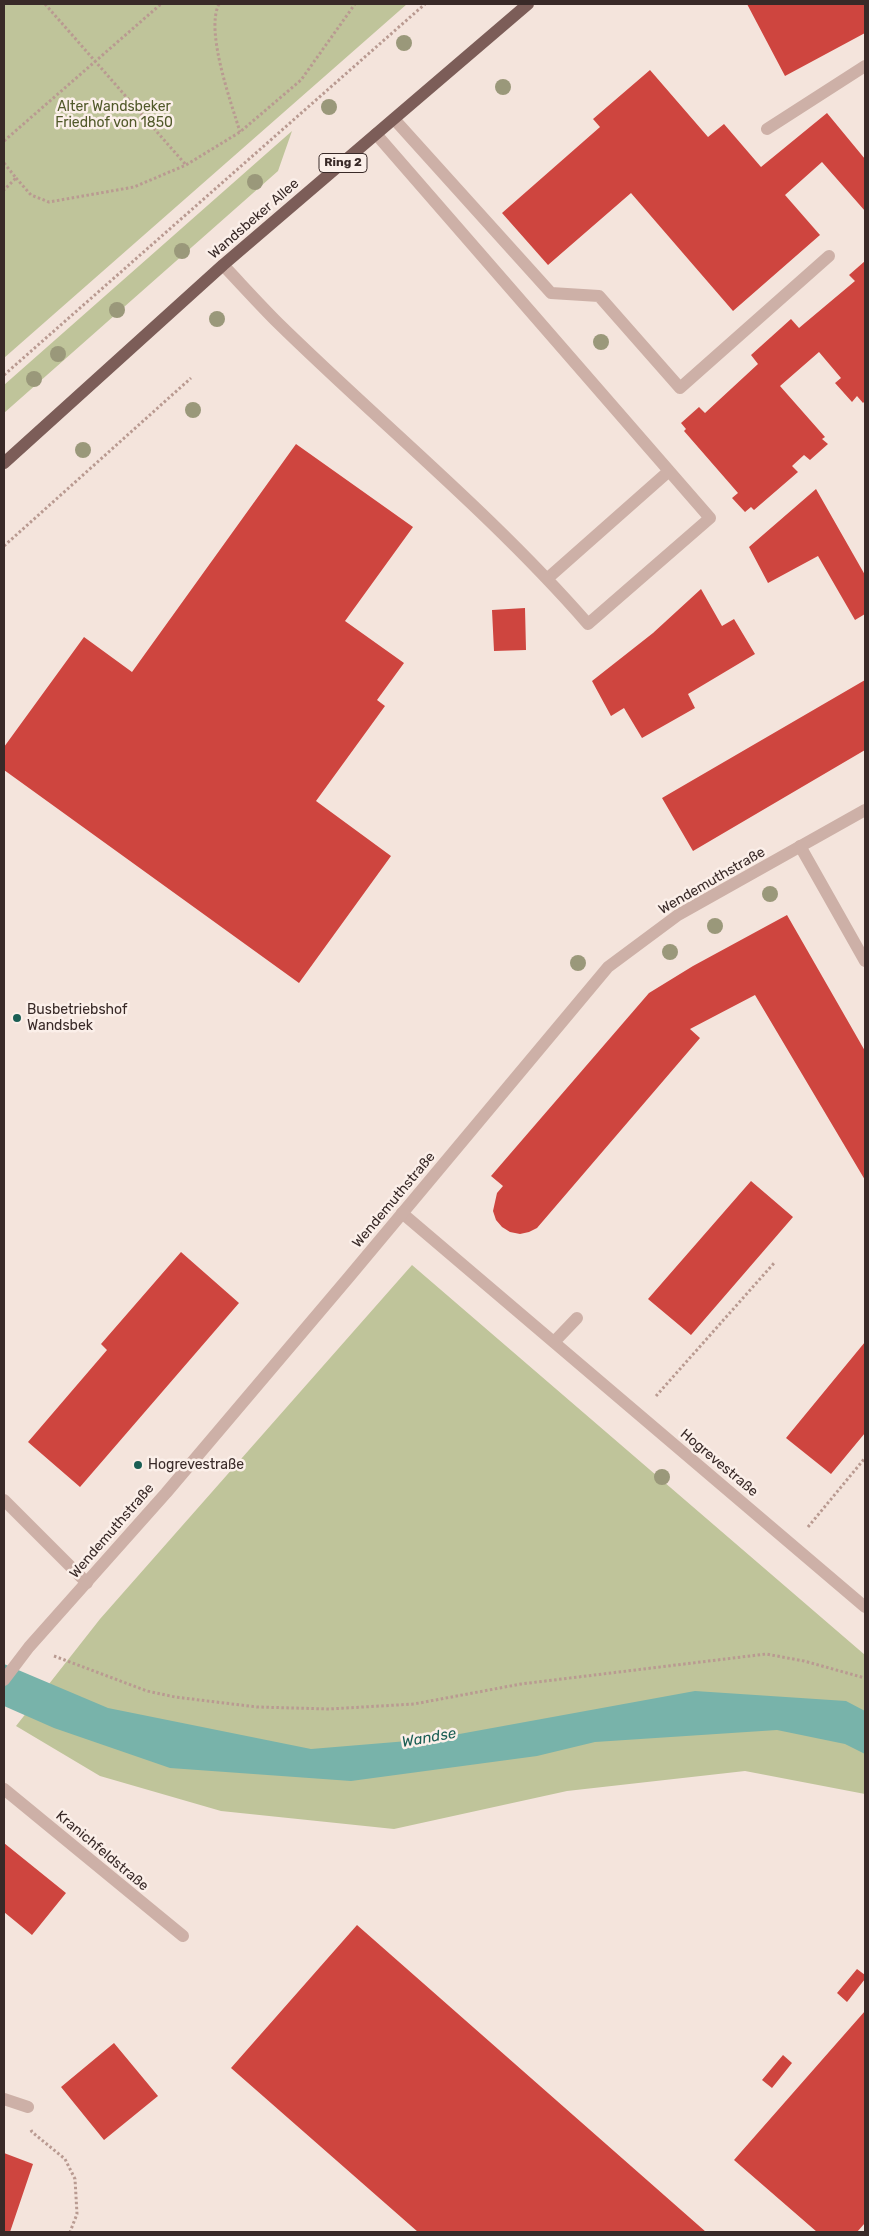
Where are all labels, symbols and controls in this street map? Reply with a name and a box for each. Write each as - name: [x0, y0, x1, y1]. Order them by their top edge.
- park label: Alter Wandsbeker Friedhof von 1850: [55, 99, 173, 132]
- road number: Ring 2: [319, 154, 367, 172]
- street label: Wandsbeker Allee: [205, 175, 303, 263]
- street label: Wendemuthstraße: [656, 844, 768, 918]
- place label: Busbetriebshof Wandsbek: [27, 1002, 127, 1034]
- marker: Busbetriebshof Wandsbek: [11, 1012, 23, 1024]
- street label: Wendemuthstraße: [349, 1149, 439, 1251]
- street label: Hogrevestraße: [677, 1426, 761, 1500]
- place label: Hogrevestraße: [148, 1457, 244, 1473]
- marker: Hogrevestraße: [132, 1459, 144, 1471]
- street label: Wendemuthstraße: [66, 1480, 158, 1582]
- water label: Wandse: [401, 1724, 457, 1752]
- street label: Kranichfeldstraße: [52, 1807, 152, 1895]

